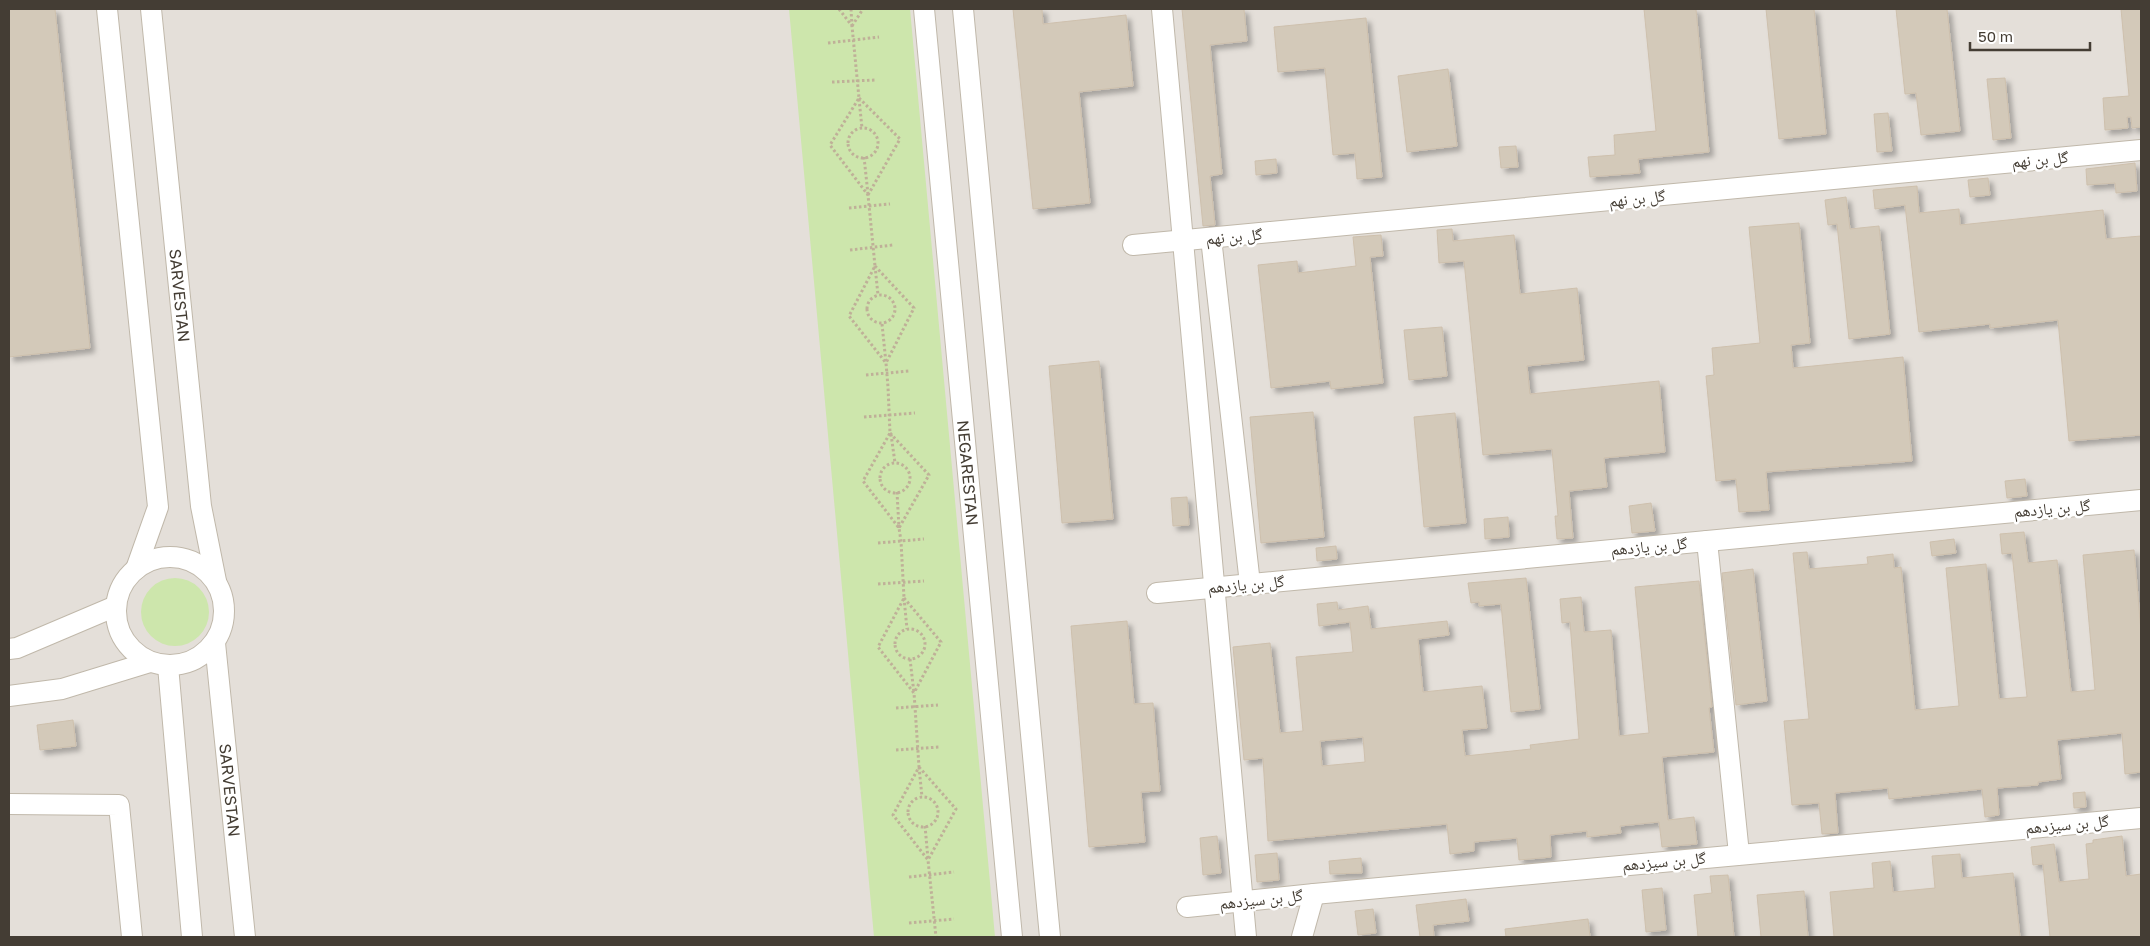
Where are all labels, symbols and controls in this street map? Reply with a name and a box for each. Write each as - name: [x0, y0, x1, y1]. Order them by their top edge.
- scale bar: [1970, 20, 2090, 52]
- text: 50 m: [1978, 27, 2013, 45]
- street label: گل بن نهم: [2011, 147, 2070, 172]
- street label: گل بن نهم: [1608, 185, 1667, 212]
- street label: گل بن نهم: [1205, 224, 1264, 249]
- street label: SARVESTAN: [165, 248, 194, 343]
- street label: NEGARESTAN: [953, 419, 983, 527]
- street label: گل بن یازدهم: [2013, 495, 2092, 522]
- street label: گل بن یازدهم: [1610, 533, 1689, 560]
- street label: گل بن یازدهم: [1207, 571, 1286, 598]
- street label: SARVESTAN: [215, 743, 245, 838]
- street label: گل بن سیزدهم: [2024, 810, 2110, 839]
- street label: گل بن سیزدهم: [1621, 847, 1707, 876]
- street label: گل بن سیزدهم: [1218, 885, 1304, 914]

